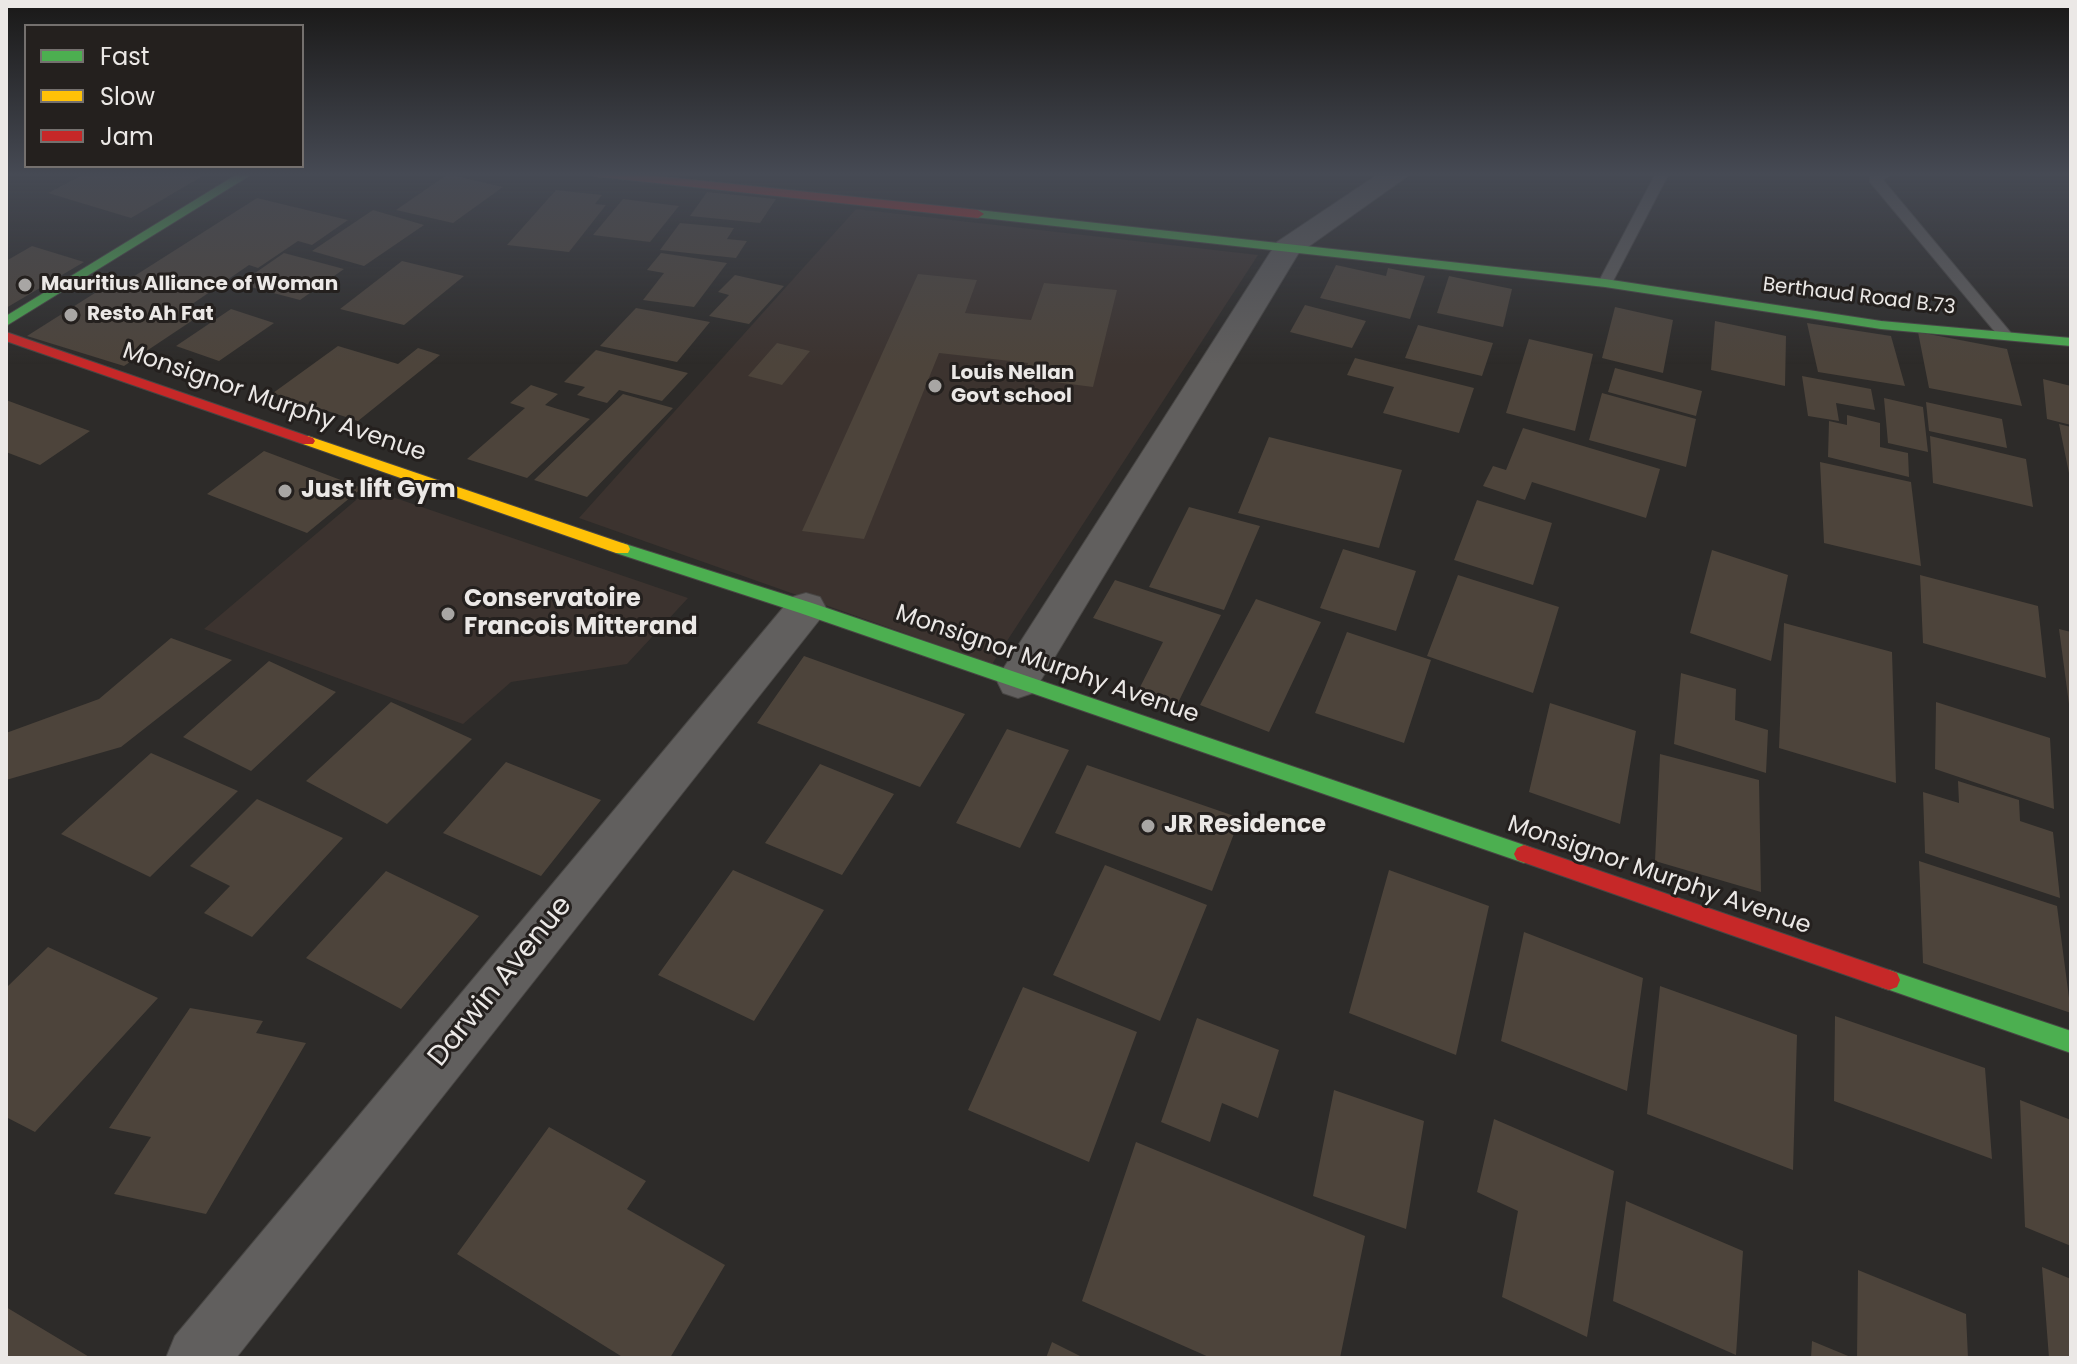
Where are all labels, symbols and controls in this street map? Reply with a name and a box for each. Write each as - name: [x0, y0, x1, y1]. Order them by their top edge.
- legend: [24, 24, 304, 168]
- text: Fast: [100, 40, 150, 73]
- text: Slow: [100, 80, 155, 113]
- text: Jam: [100, 120, 154, 153]
- place label: Mauritius Alliance of Woman: [41, 273, 338, 297]
- street label: Berthaud Road B.73: [1761, 273, 1957, 321]
- marker: Mauritius Alliance of Woman: [16, 276, 34, 294]
- place label: Resto Ah Fat: [87, 303, 214, 327]
- marker: Resto Ah Fat: [62, 306, 80, 324]
- street label: Monsignor Murphy Avenue: [119, 338, 429, 468]
- place label: Louis Nellan Govt school: [951, 362, 1074, 409]
- marker: Louis Nellan Govt school: [926, 377, 944, 395]
- place label: Just lift Gym: [301, 477, 456, 505]
- marker: Just lift Gym: [276, 482, 294, 500]
- place label: Conservatoire Francois Mitterand: [464, 586, 698, 642]
- street label: Monsignor Murphy Avenue: [892, 600, 1202, 730]
- marker: Conservatoire Francois Mitterand: [439, 605, 457, 623]
- street label: Monsignor Murphy Avenue: [1504, 811, 1814, 941]
- place label: JR Residence: [1164, 812, 1326, 840]
- marker: JR Residence: [1139, 817, 1157, 835]
- street label: Darwin Avenue: [422, 890, 580, 1074]

